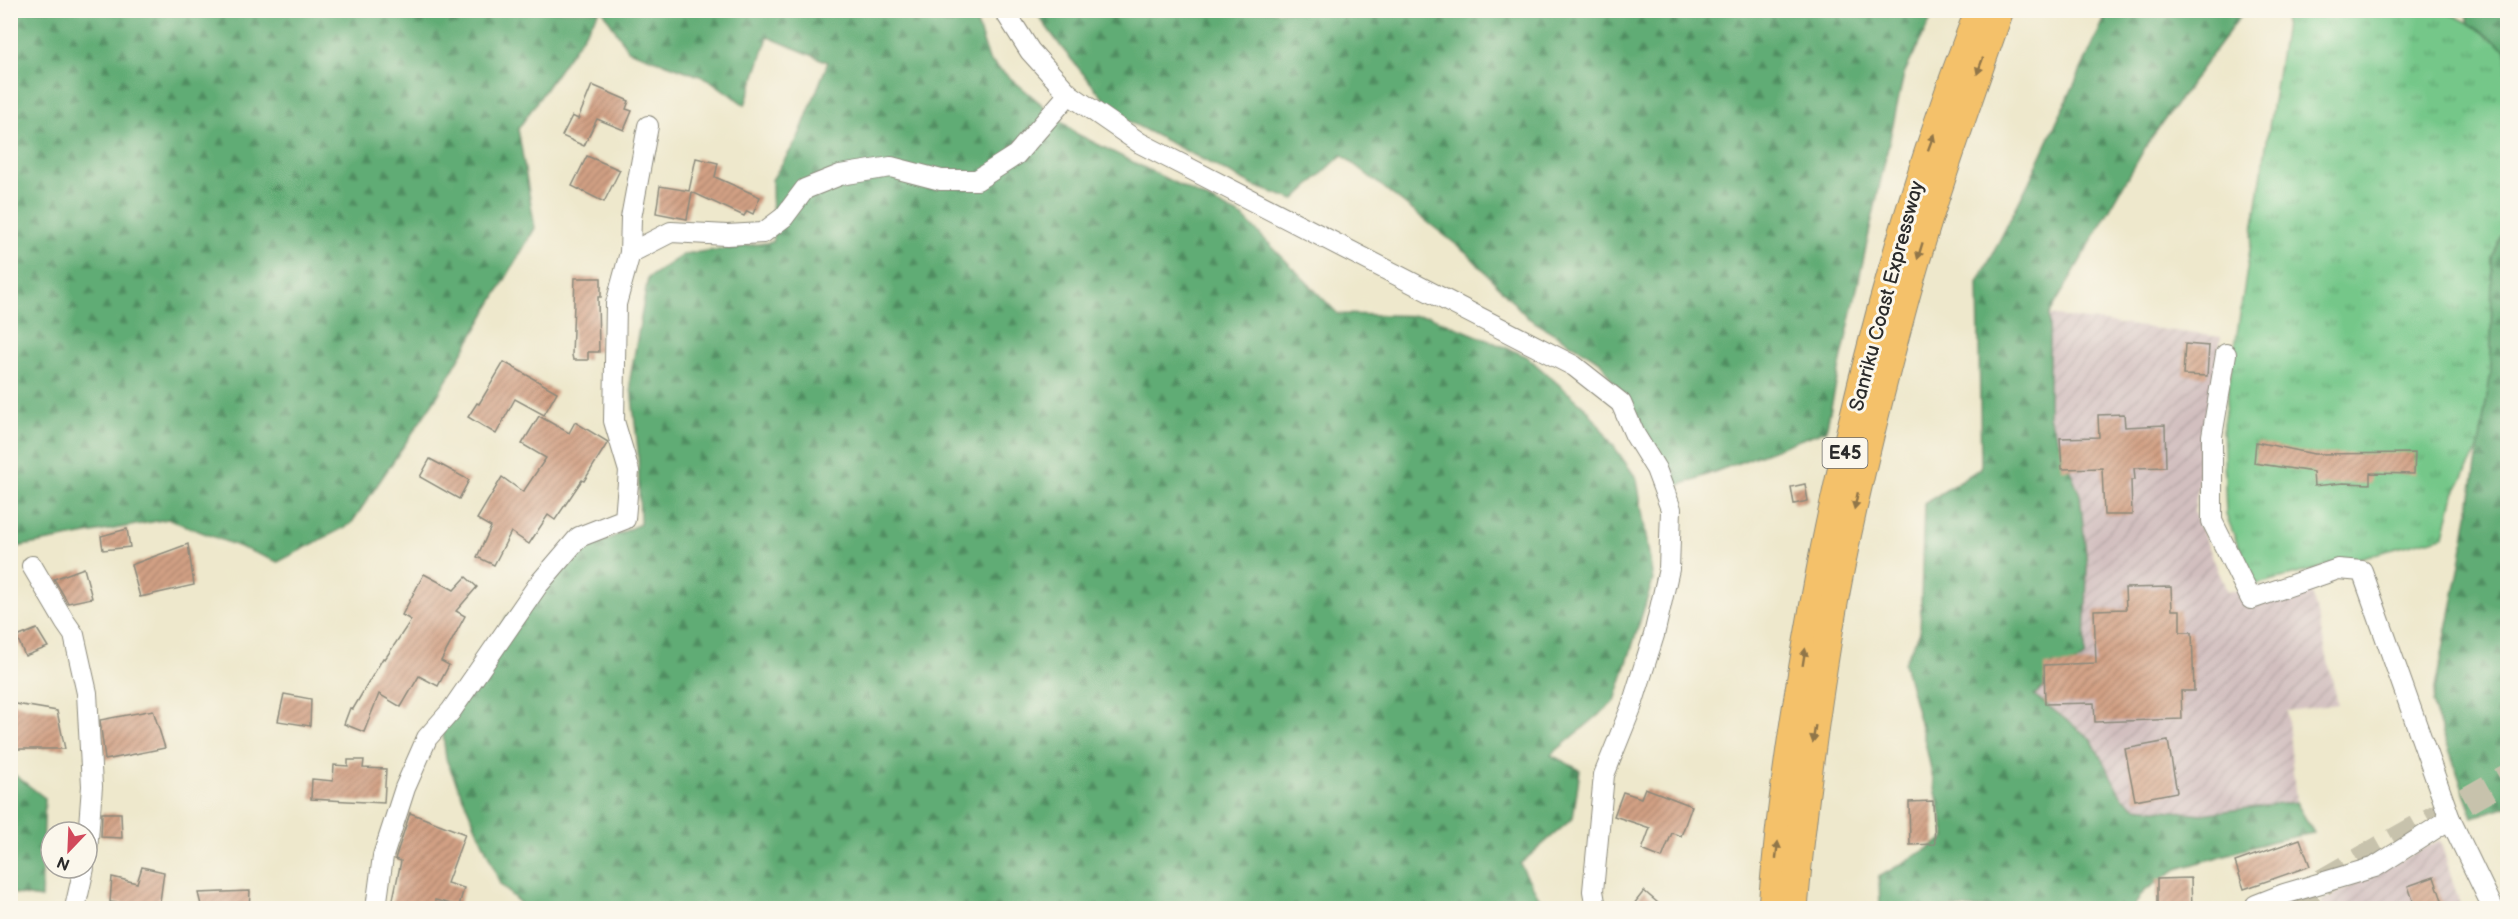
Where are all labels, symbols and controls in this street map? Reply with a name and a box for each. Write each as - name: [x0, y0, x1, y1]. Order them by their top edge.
- one-way arrow: [1975, 57, 1985, 75]
- one-way arrow: [1927, 133, 1937, 151]
- street label: Sanriku Coast Expressway: [1845, 178, 1929, 414]
- one-way arrow: [1915, 242, 1924, 260]
- road number: E45: [1822, 438, 1868, 468]
- one-way arrow: [1851, 492, 1861, 510]
- one-way arrow: [1800, 648, 1809, 667]
- one-way arrow: [1809, 725, 1818, 744]
- north arrow: [39, 820, 99, 880]
- one-way arrow: [1773, 841, 1782, 860]
- text: N: [54, 851, 73, 874]

